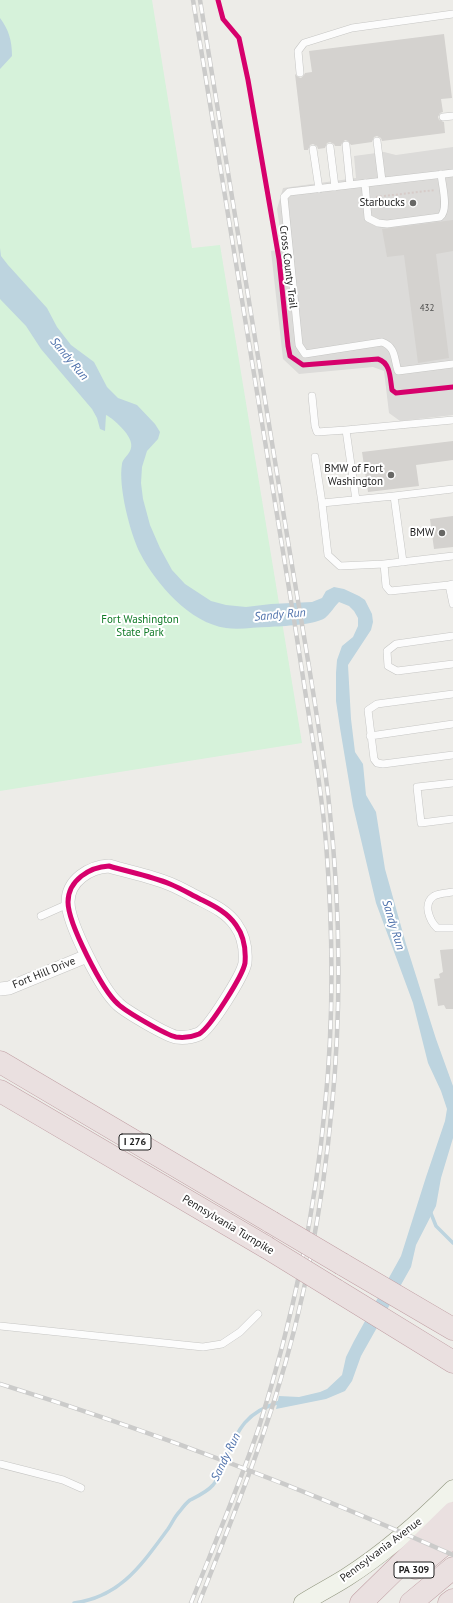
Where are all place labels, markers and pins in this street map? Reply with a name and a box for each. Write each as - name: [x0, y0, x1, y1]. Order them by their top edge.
- place label: Starbucks: [360, 196, 405, 210]
- marker: Starbucks: [408, 198, 418, 208]
- place label: BMW of Fort Washington: [324, 462, 383, 488]
- marker: BMW of Fort Washington: [386, 470, 396, 480]
- place label: BMW: [410, 526, 434, 540]
- marker: BMW: [437, 528, 447, 538]

